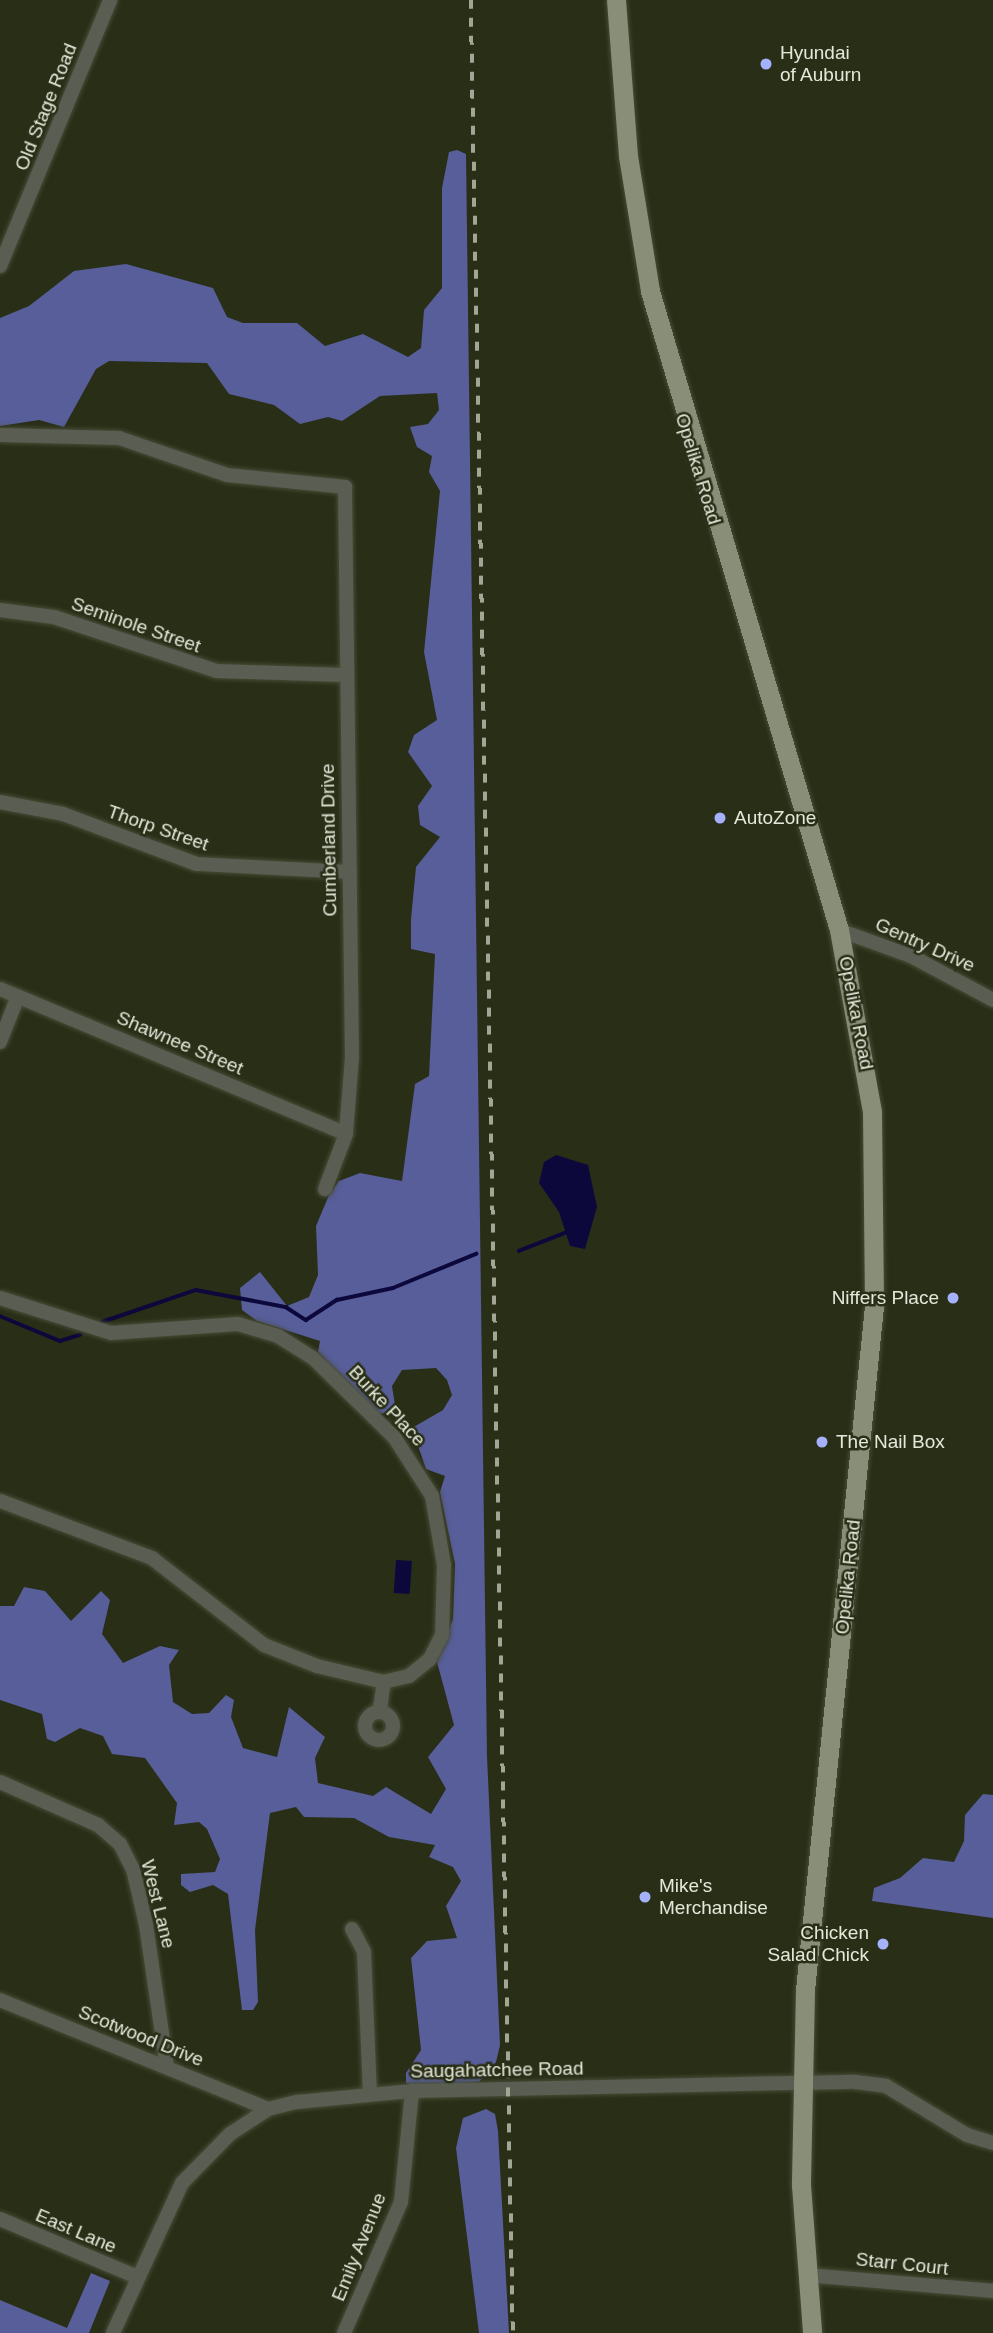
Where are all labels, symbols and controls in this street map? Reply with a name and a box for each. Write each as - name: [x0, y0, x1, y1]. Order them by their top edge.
- street label: Old Stage Road: [10, 40, 82, 174]
- place label: Hyundai of Auburn: [780, 42, 862, 86]
- marker: Hyundai of Auburn: [758, 56, 774, 72]
- street label: Opelika Road: [670, 411, 726, 527]
- street label: Seminole Street: [68, 592, 204, 658]
- street label: Cumberland Drive: [316, 763, 342, 917]
- street label: Thorp Street: [104, 800, 212, 856]
- place label: AutoZone: [734, 807, 816, 829]
- marker: AutoZone: [712, 810, 728, 826]
- street label: Gentry Drive: [872, 913, 978, 977]
- street label: Opelika Road: [834, 954, 878, 1072]
- street label: Shawnee Street: [113, 1006, 247, 1080]
- place label: Niffers Place: [832, 1287, 939, 1309]
- marker: Niffers Place: [945, 1290, 961, 1306]
- street label: Burke Place: [344, 1361, 430, 1451]
- place label: The Nail Box: [836, 1431, 945, 1453]
- marker: The Nail Box: [814, 1434, 830, 1450]
- street label: Opelika Road: [831, 1519, 865, 1635]
- street label: West Lane: [136, 1857, 180, 1951]
- place label: Mike's Merchandise: [659, 1875, 768, 1919]
- marker: Mike's Merchandise: [637, 1889, 653, 1905]
- place label: Chicken Salad Chick: [768, 1922, 869, 1966]
- marker: Chicken Salad Chick: [875, 1936, 891, 1952]
- street label: Scotwood Drive: [75, 2001, 207, 2071]
- street label: Saugahatchee Road: [410, 2057, 584, 2083]
- street label: Emily Avenue: [327, 2189, 391, 2305]
- street label: East Lane: [32, 2204, 120, 2258]
- street label: Starr Court: [855, 2248, 949, 2280]

